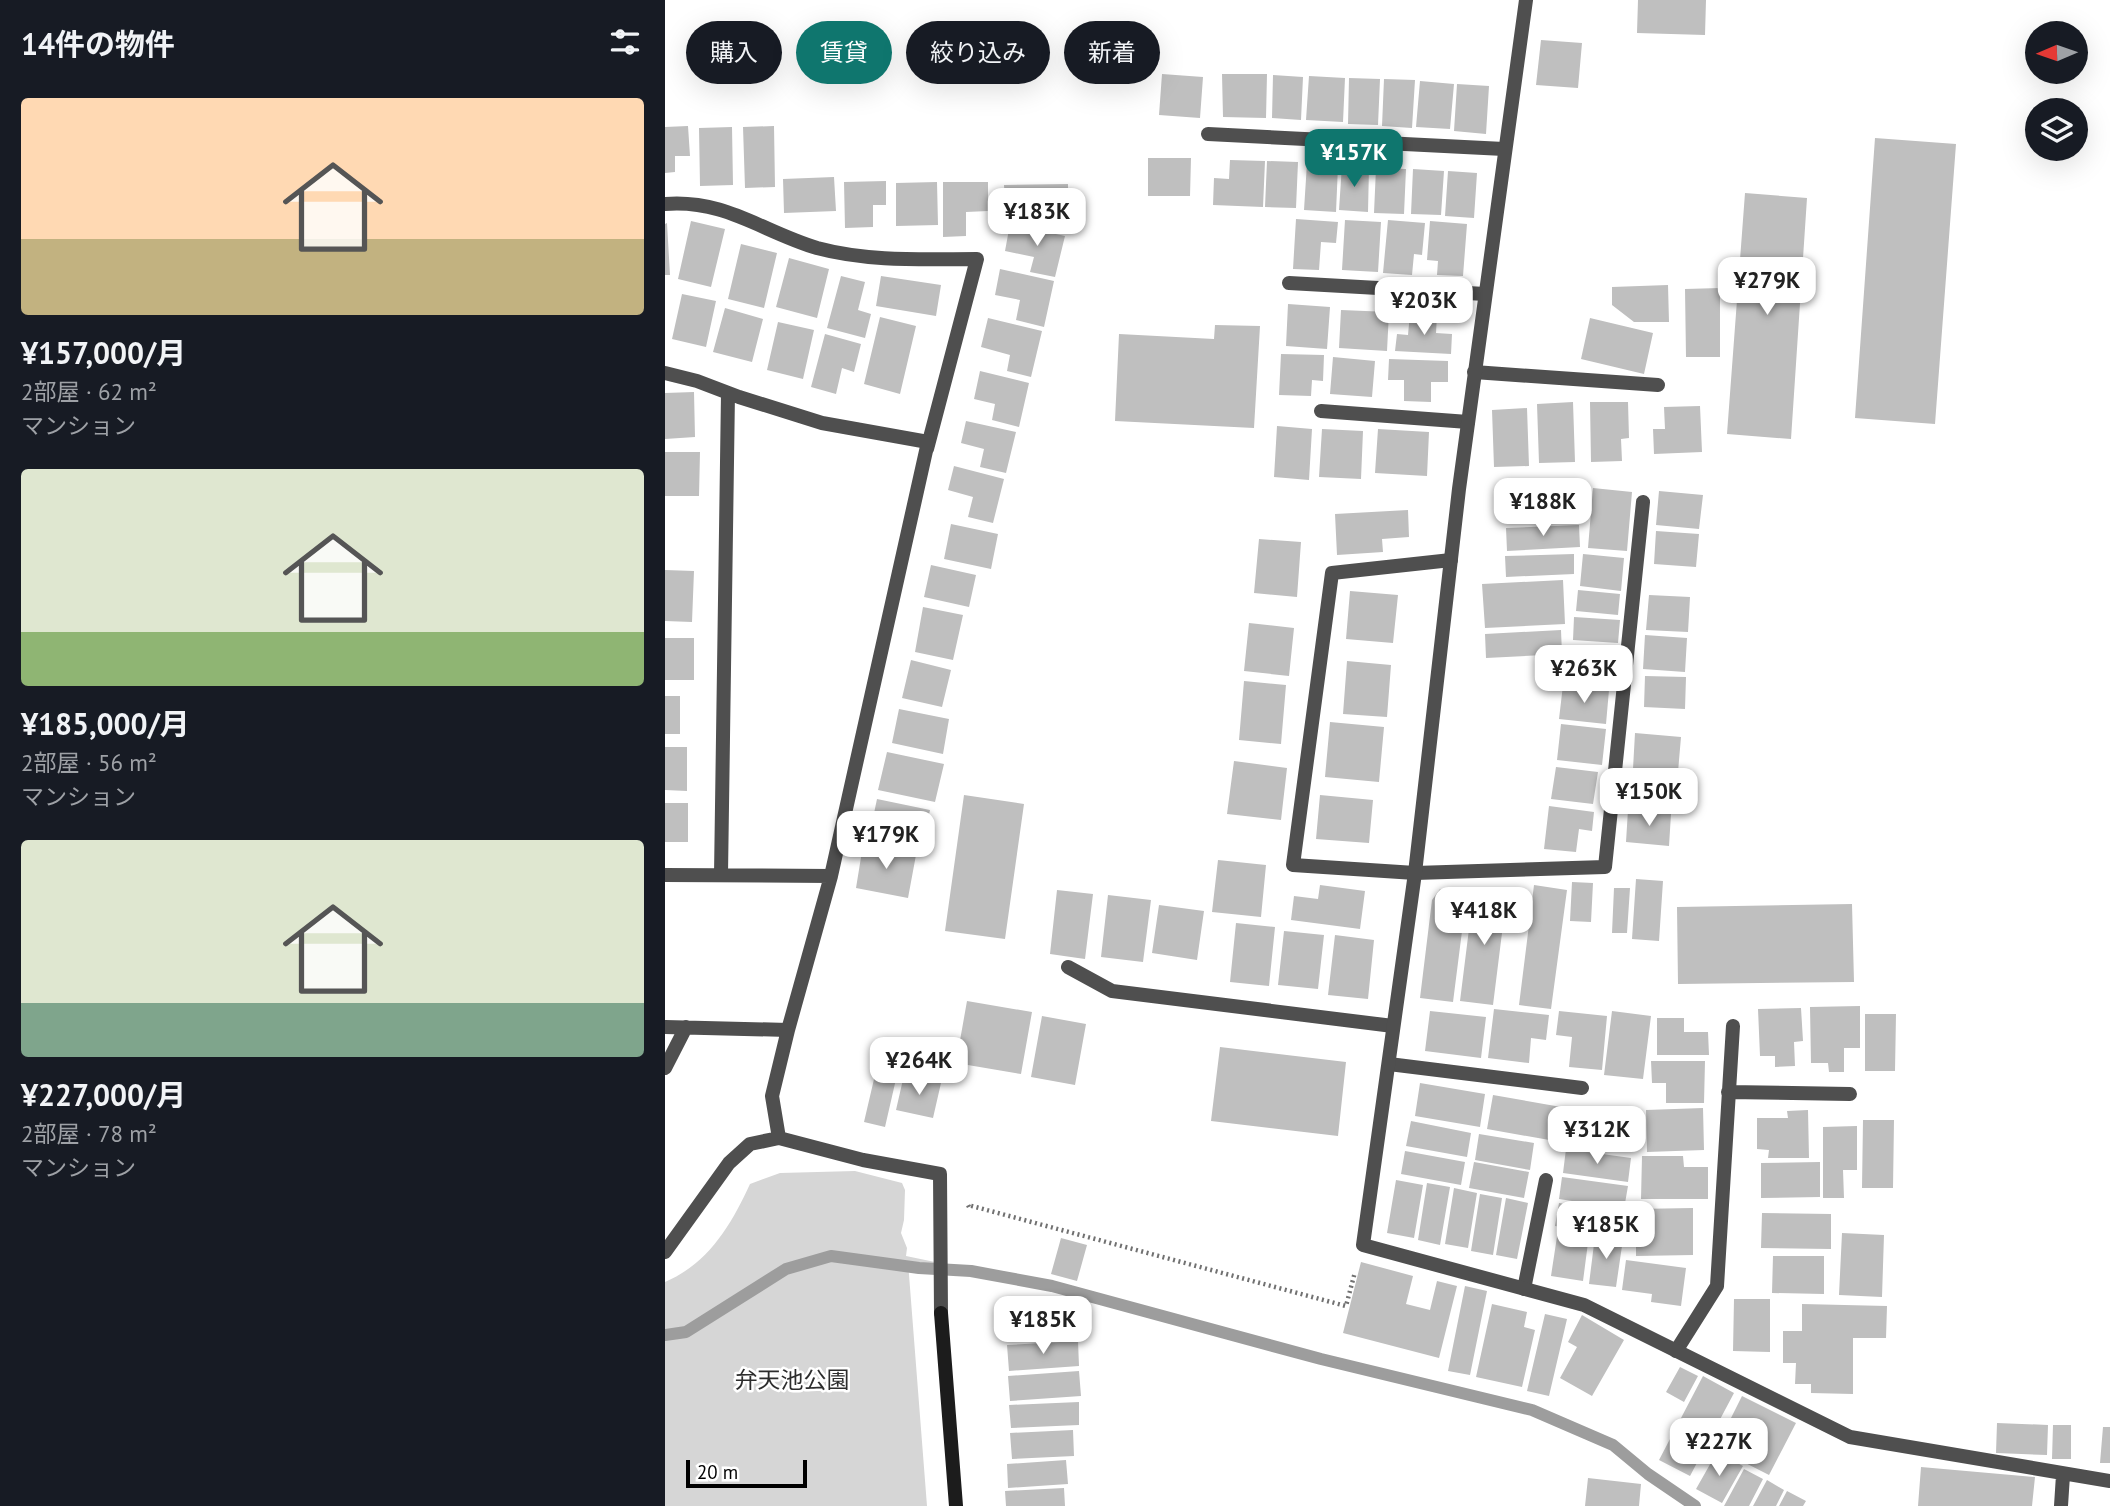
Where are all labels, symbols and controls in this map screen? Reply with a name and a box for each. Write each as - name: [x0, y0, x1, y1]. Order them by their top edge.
- chip: 購入: [686, 21, 782, 84]
- chip: 賃貸: [796, 21, 892, 84]
- chip: 絞り込み: [906, 21, 1050, 84]
- chip: 新着: [1064, 21, 1160, 84]
- north arrow: [2025, 21, 2088, 84]
- map controls: [2025, 21, 2088, 161]
- icon: filters: [606, 23, 644, 61]
- text: 14件の物件: [21, 24, 175, 63]
- button: layers: [2025, 98, 2088, 161]
- pin: ¥157K: [1305, 130, 1403, 189]
- text: ¥157K: [1321, 137, 1387, 166]
- icon: home: [270, 144, 396, 270]
- pin: ¥183K: [988, 188, 1086, 248]
- text: ¥183K: [1004, 196, 1070, 225]
- pin: ¥279K: [1718, 258, 1816, 317]
- text: ¥279K: [1734, 265, 1800, 294]
- pin: ¥203K: [1375, 278, 1473, 337]
- text: ¥203K: [1391, 285, 1457, 314]
- text: ¥157,000/月: [21, 333, 186, 372]
- text: 2部屋 · 62 m²: [21, 377, 157, 406]
- text: マンション: [21, 411, 136, 440]
- pin: ¥188K: [1494, 478, 1592, 538]
- text: ¥188K: [1510, 486, 1576, 515]
- icon: home: [270, 515, 396, 641]
- pin: ¥263K: [1535, 646, 1633, 705]
- text: ¥263K: [1551, 653, 1617, 682]
- text: ¥185,000/月: [21, 704, 190, 743]
- text: 2部屋 · 56 m²: [21, 748, 157, 777]
- pin: ¥150K: [1600, 768, 1698, 828]
- text: ¥150K: [1616, 776, 1682, 805]
- text: マンション: [21, 782, 136, 811]
- pin: ¥179K: [837, 812, 935, 871]
- text: ¥179K: [853, 819, 919, 848]
- icon: home: [270, 886, 396, 1012]
- pin: ¥418K: [1435, 888, 1533, 947]
- text: ¥418K: [1451, 895, 1517, 924]
- pin: ¥264K: [870, 1038, 968, 1097]
- text: ¥264K: [886, 1045, 952, 1074]
- text: ¥227,000/月: [21, 1075, 186, 1114]
- pin: ¥312K: [1548, 1106, 1646, 1166]
- text: ¥312K: [1564, 1114, 1630, 1143]
- text: 2部屋 · 78 m²: [21, 1119, 157, 1148]
- text: マンション: [21, 1153, 136, 1182]
- pin: ¥185K: [1557, 1202, 1655, 1261]
- text: ¥185K: [1573, 1209, 1639, 1238]
- pin: ¥185K: [994, 1296, 1092, 1356]
- text: ¥185K: [1010, 1304, 1076, 1333]
- park label: 弁天池公園: [735, 1365, 850, 1394]
- pin: ¥227K: [1670, 1418, 1768, 1478]
- text: ¥227K: [1686, 1426, 1752, 1455]
- scale bar: [686, 1457, 807, 1489]
- text: 20 m: [697, 1460, 738, 1484]

